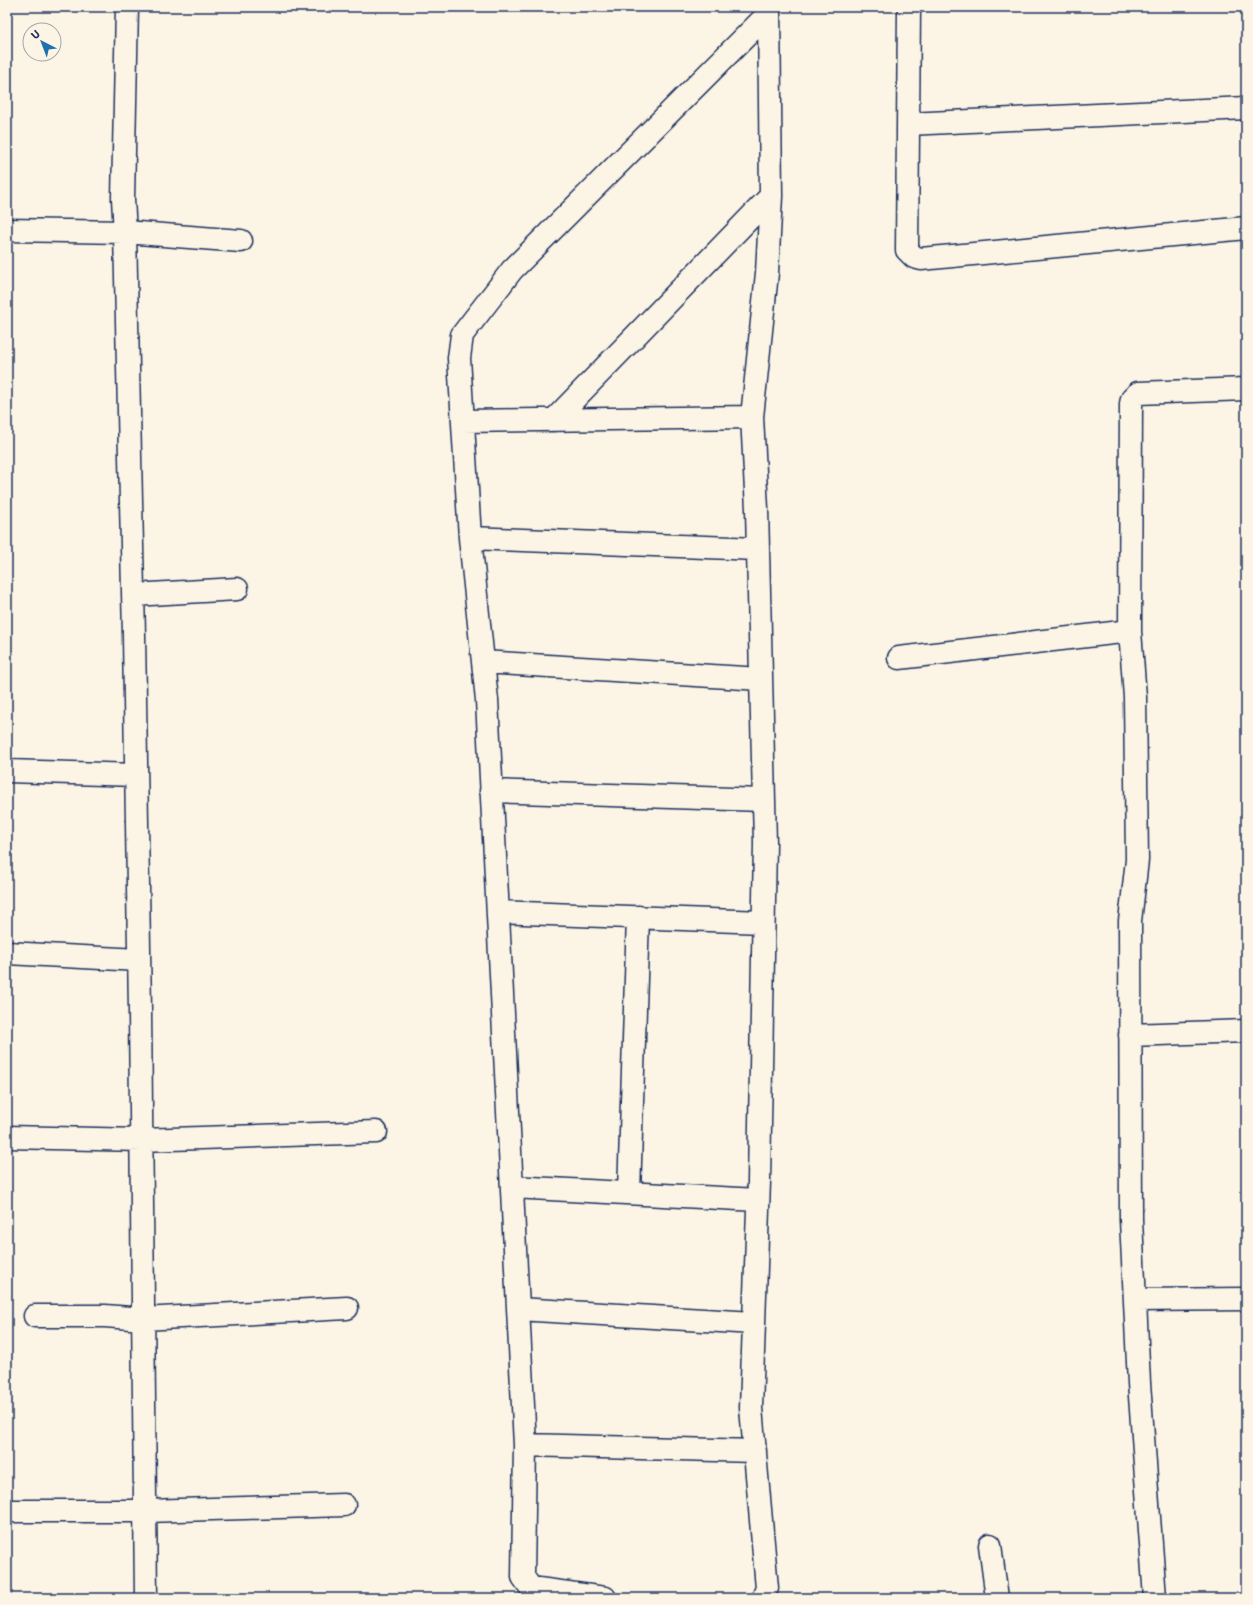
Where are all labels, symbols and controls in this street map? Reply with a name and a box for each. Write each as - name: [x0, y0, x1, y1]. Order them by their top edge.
- north arrow: [22, 22, 62, 62]
- text: U: [28, 27, 43, 43]

